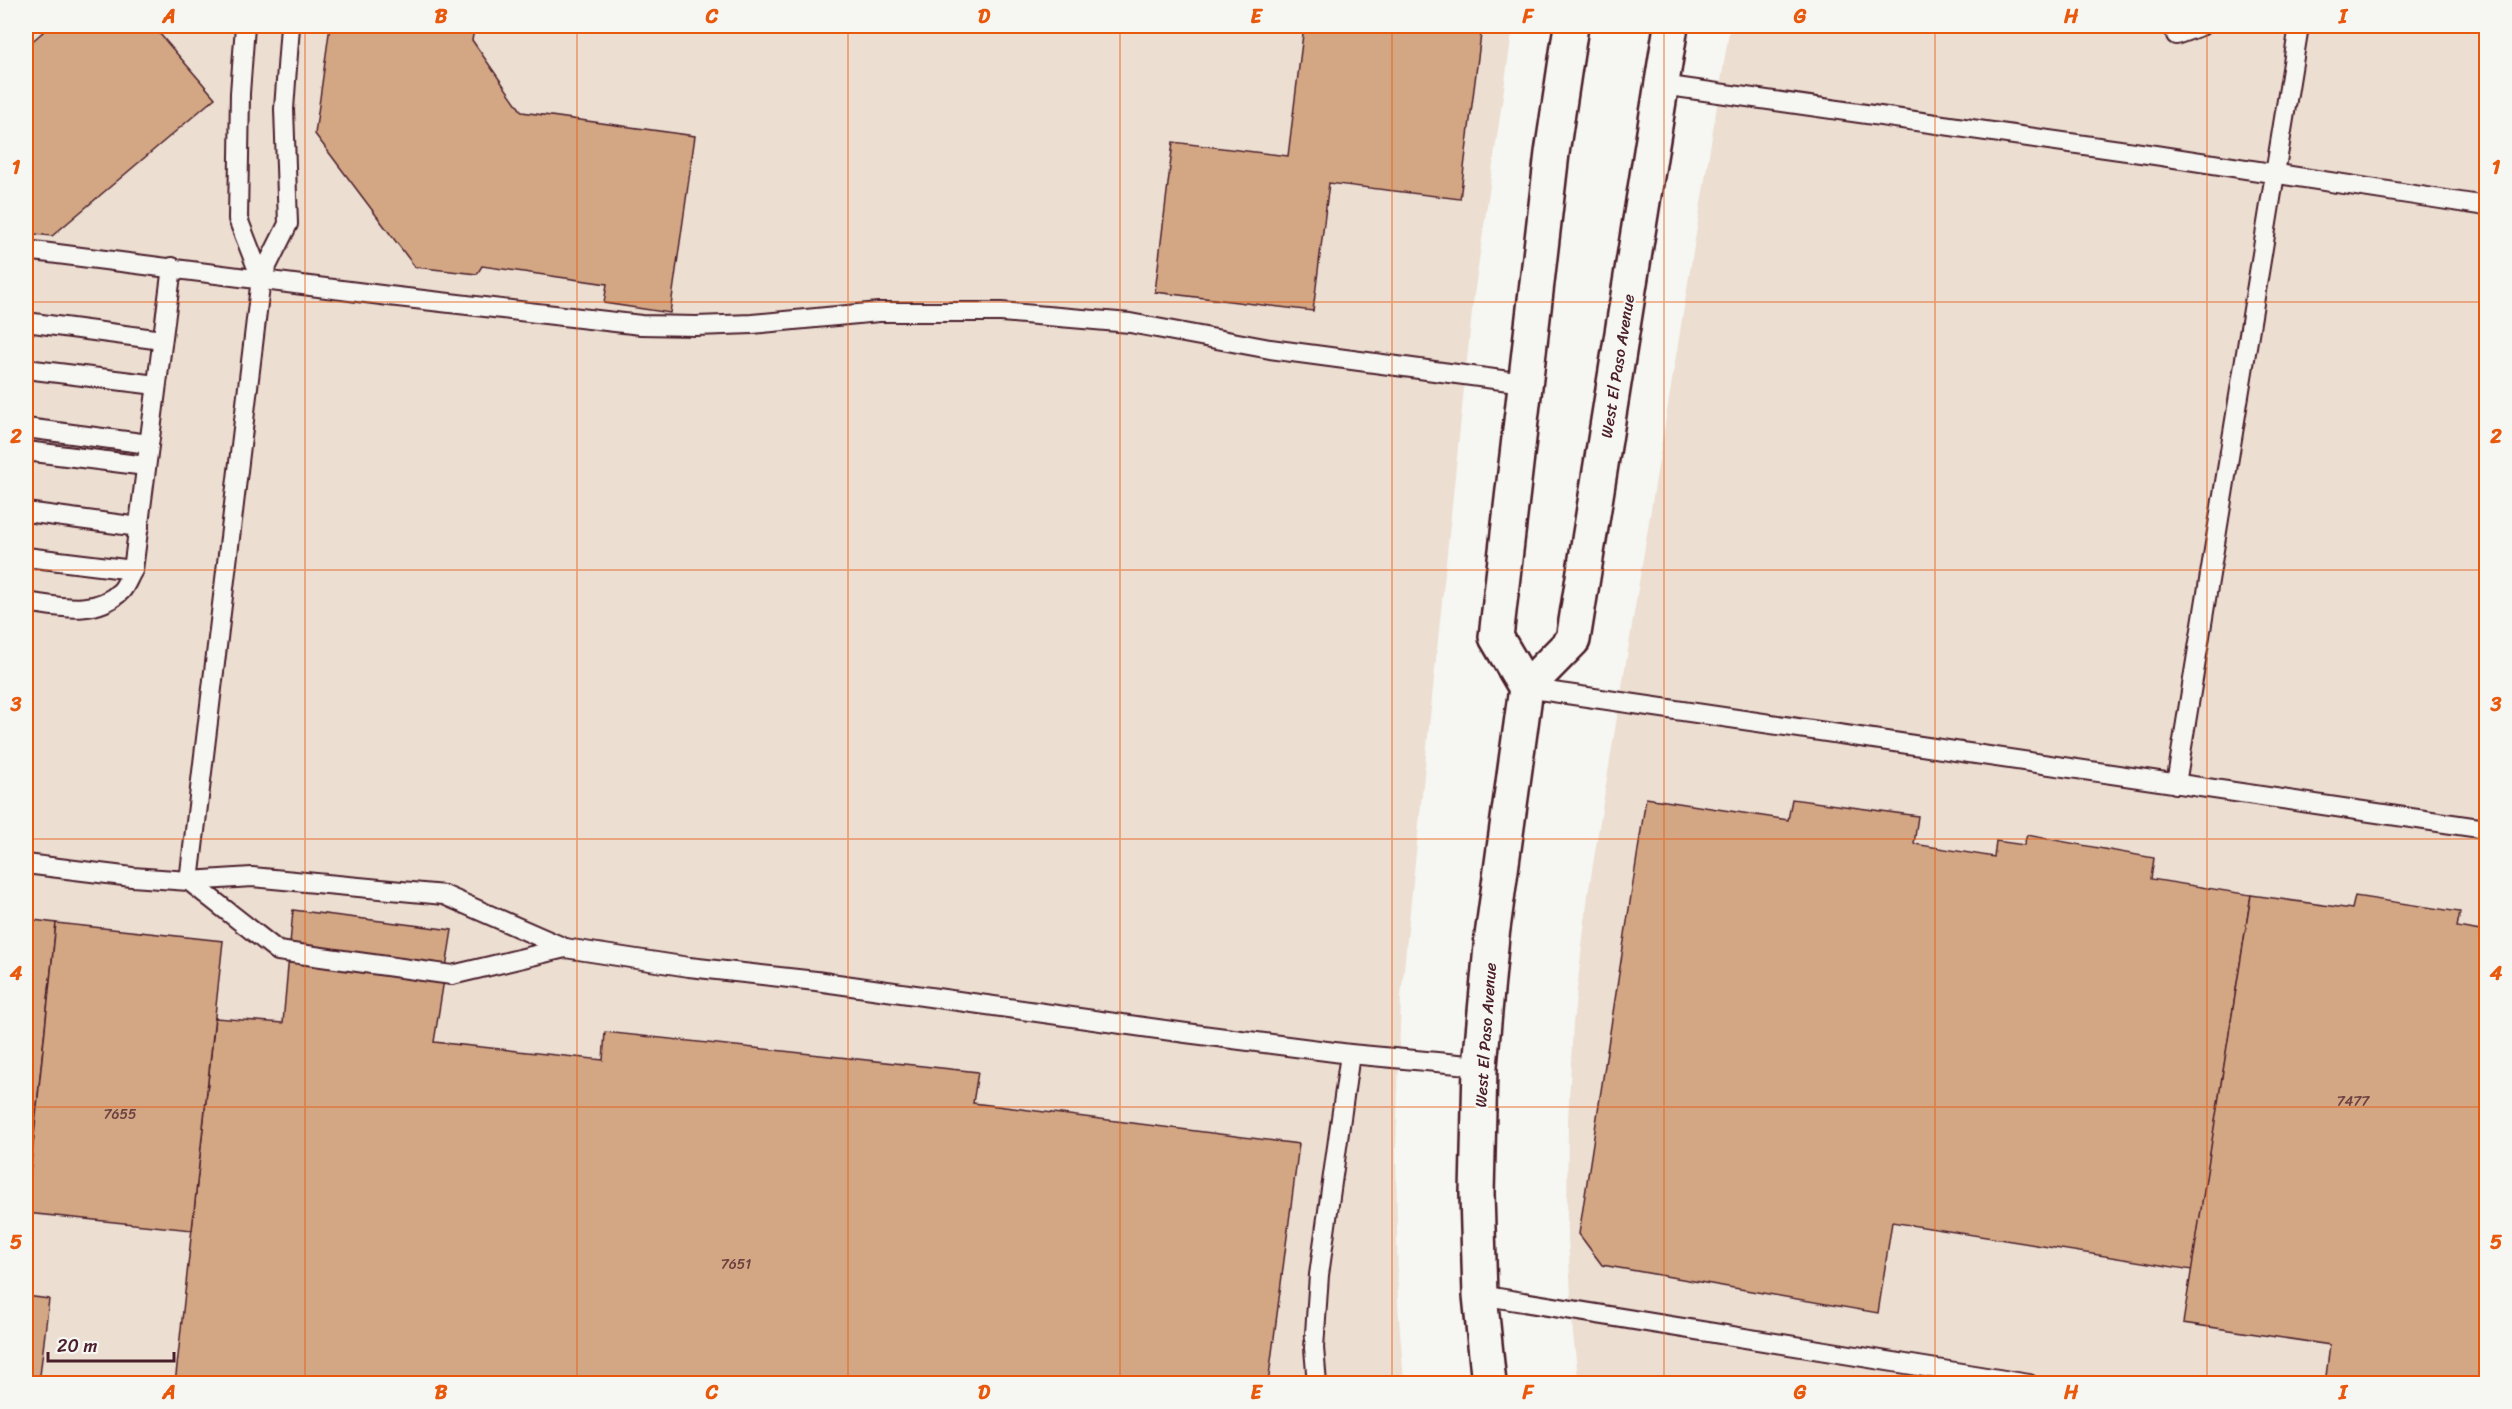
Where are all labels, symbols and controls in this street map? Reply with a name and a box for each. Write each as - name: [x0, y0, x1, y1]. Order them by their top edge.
- text: A: [161, 0, 176, 34]
- text: B: [435, 0, 448, 34]
- text: C: [705, 0, 719, 34]
- text: D: [978, 0, 991, 34]
- text: E: [1250, 0, 1263, 34]
- text: F: [1522, 0, 1535, 34]
- text: G: [1793, 0, 1807, 34]
- text: H: [2063, 0, 2079, 34]
- text: I: [2338, 0, 2349, 34]
- text: 1: [12, 150, 21, 185]
- text: 1: [2492, 150, 2501, 185]
- street label: West El Paso Avenue: [1592, 292, 1643, 440]
- text: 2: [9, 419, 22, 454]
- text: 2: [2489, 419, 2502, 454]
- text: 3: [10, 687, 22, 722]
- text: 3: [2490, 687, 2502, 722]
- text: 4: [9, 956, 23, 991]
- text: 4: [2489, 956, 2503, 991]
- street label: West El Paso Avenue: [1466, 962, 1505, 1108]
- house number: 7477: [2337, 1089, 2370, 1114]
- house number: 7655: [103, 1102, 137, 1127]
- text: 5: [10, 1225, 22, 1260]
- text: 5: [2490, 1225, 2502, 1260]
- house number: 7651: [721, 1252, 751, 1277]
- scale bar: [48, 1325, 174, 1363]
- text: 20 m: [57, 1330, 97, 1362]
- text: A: [161, 1375, 176, 1409]
- text: B: [435, 1375, 448, 1409]
- text: C: [705, 1375, 719, 1409]
- text: D: [978, 1375, 991, 1409]
- text: E: [1250, 1375, 1263, 1409]
- text: F: [1522, 1375, 1535, 1409]
- text: G: [1793, 1375, 1807, 1409]
- text: H: [2063, 1375, 2079, 1409]
- text: I: [2338, 1375, 2349, 1409]

